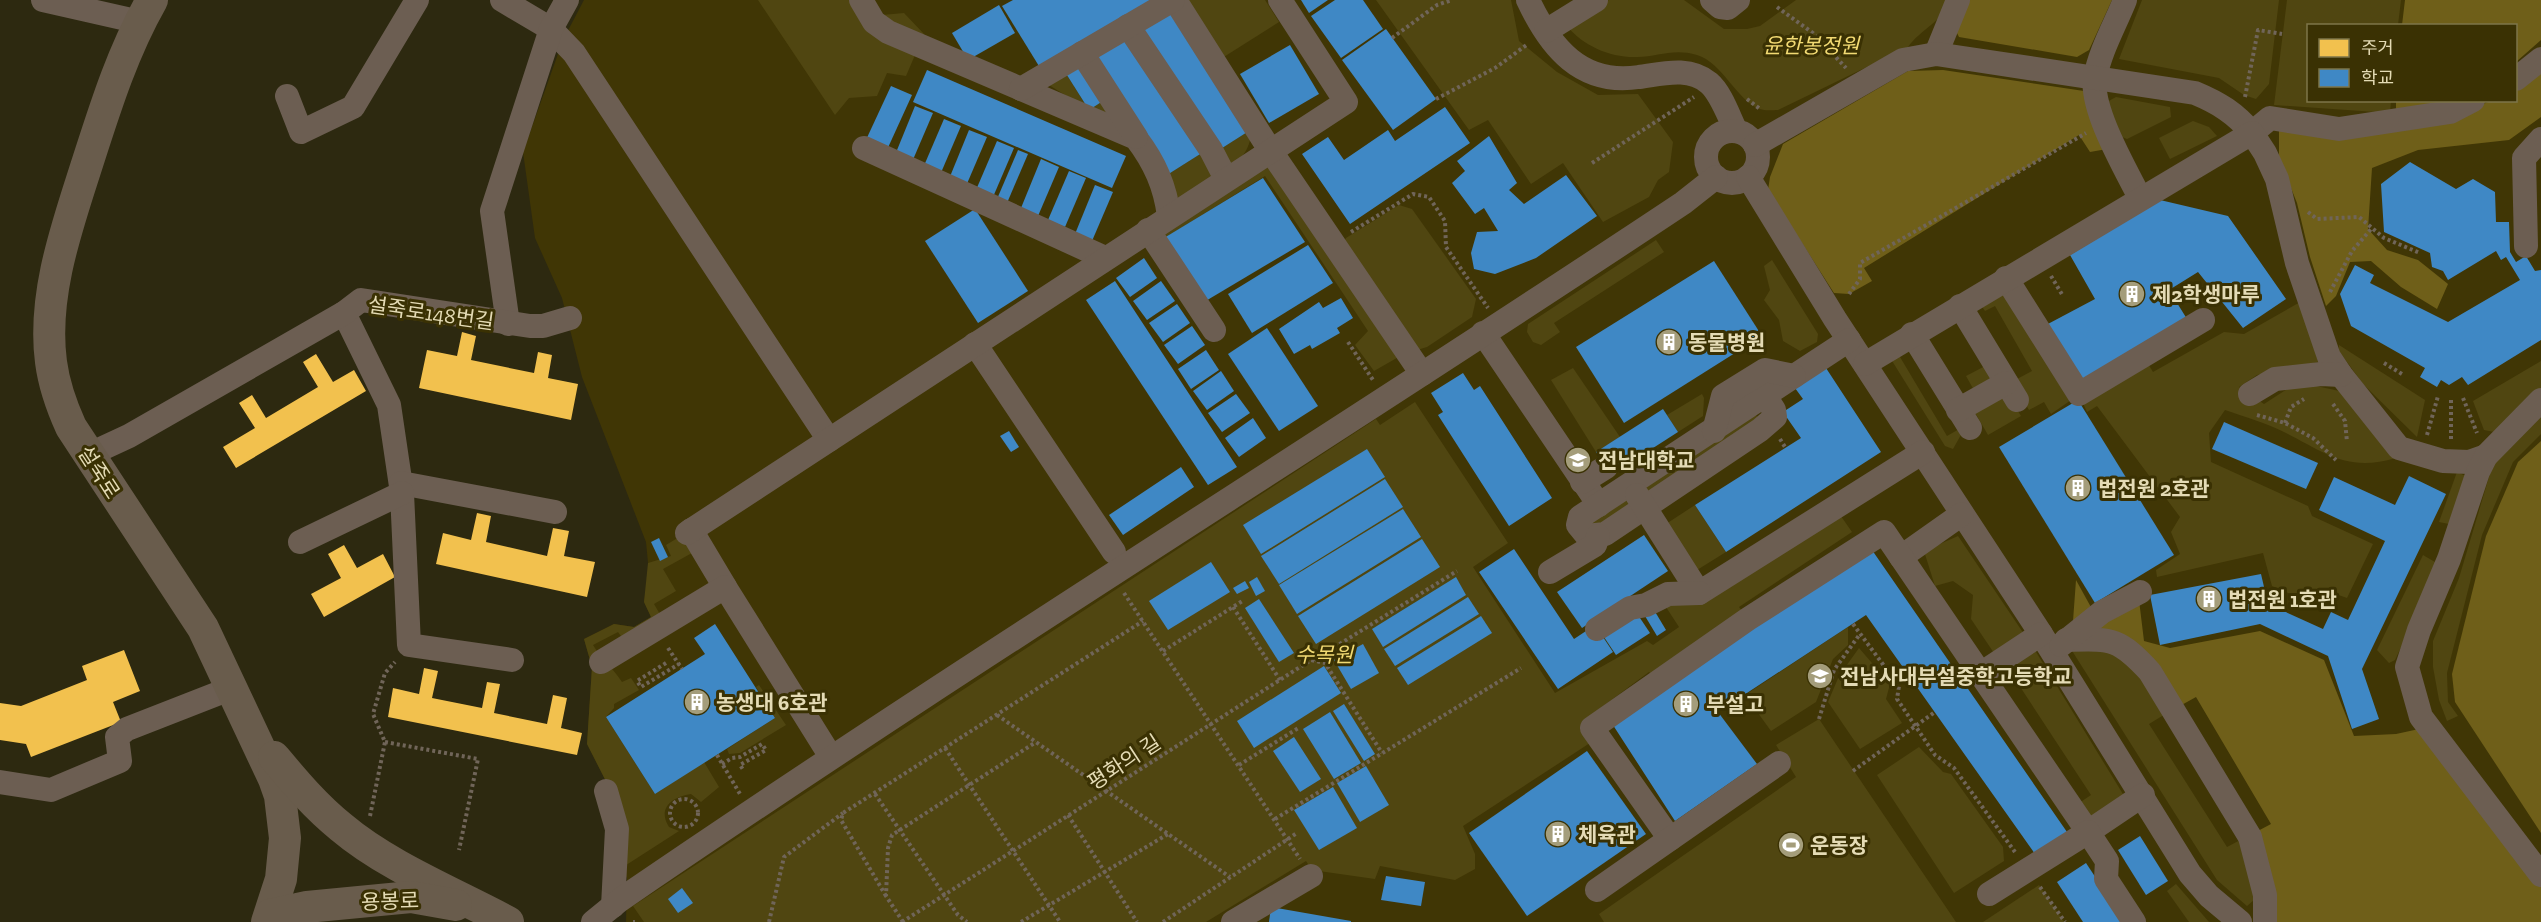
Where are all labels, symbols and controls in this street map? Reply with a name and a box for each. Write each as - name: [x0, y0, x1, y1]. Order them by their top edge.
- legend: [2307, 24, 2517, 102]
- park label: 윤한봉정원: [1763, 33, 1861, 58]
- text: 주거: [2361, 37, 2394, 59]
- text: 학교: [2361, 67, 2394, 89]
- building icon: 제2학생마루: [2117, 279, 2147, 309]
- place label: 제2학생마루: [2152, 282, 2260, 307]
- street label: 설죽로148번길: [366, 292, 496, 334]
- building icon: 동물병원: [1654, 327, 1684, 357]
- place label: 동물병원: [1688, 330, 1765, 355]
- street label: 설죽로: [73, 441, 125, 503]
- school or university icon: 전남대학교: [1563, 445, 1593, 475]
- place label: 전남대학교: [1598, 448, 1695, 473]
- building icon: 법전원 2호관: [2063, 473, 2093, 503]
- place label: 법전원 2호관: [2098, 476, 2210, 501]
- building icon: 법전원 1호관: [2194, 584, 2224, 614]
- place label: 법전원 1호관: [2228, 587, 2337, 612]
- park label: 수목원: [1295, 642, 1355, 667]
- school or university icon: 전남사대부설중학고등학교: [1805, 661, 1835, 691]
- place label: 전남사대부설중학고등학교: [1840, 664, 2072, 689]
- building icon: 농생대 6호관: [682, 687, 712, 717]
- building icon: 부설고: [1671, 689, 1701, 719]
- place label: 농생대 6호관: [716, 690, 828, 715]
- place label: 부설고: [1706, 692, 1764, 717]
- street label: 평화의 길: [1083, 729, 1165, 795]
- building icon: 체육관: [1543, 819, 1573, 849]
- place label: 체육관: [1578, 822, 1636, 847]
- sports icon: 운동장: [1776, 830, 1806, 860]
- place label: 운동장: [1810, 833, 1868, 858]
- street label: 용봉로: [361, 887, 419, 915]

